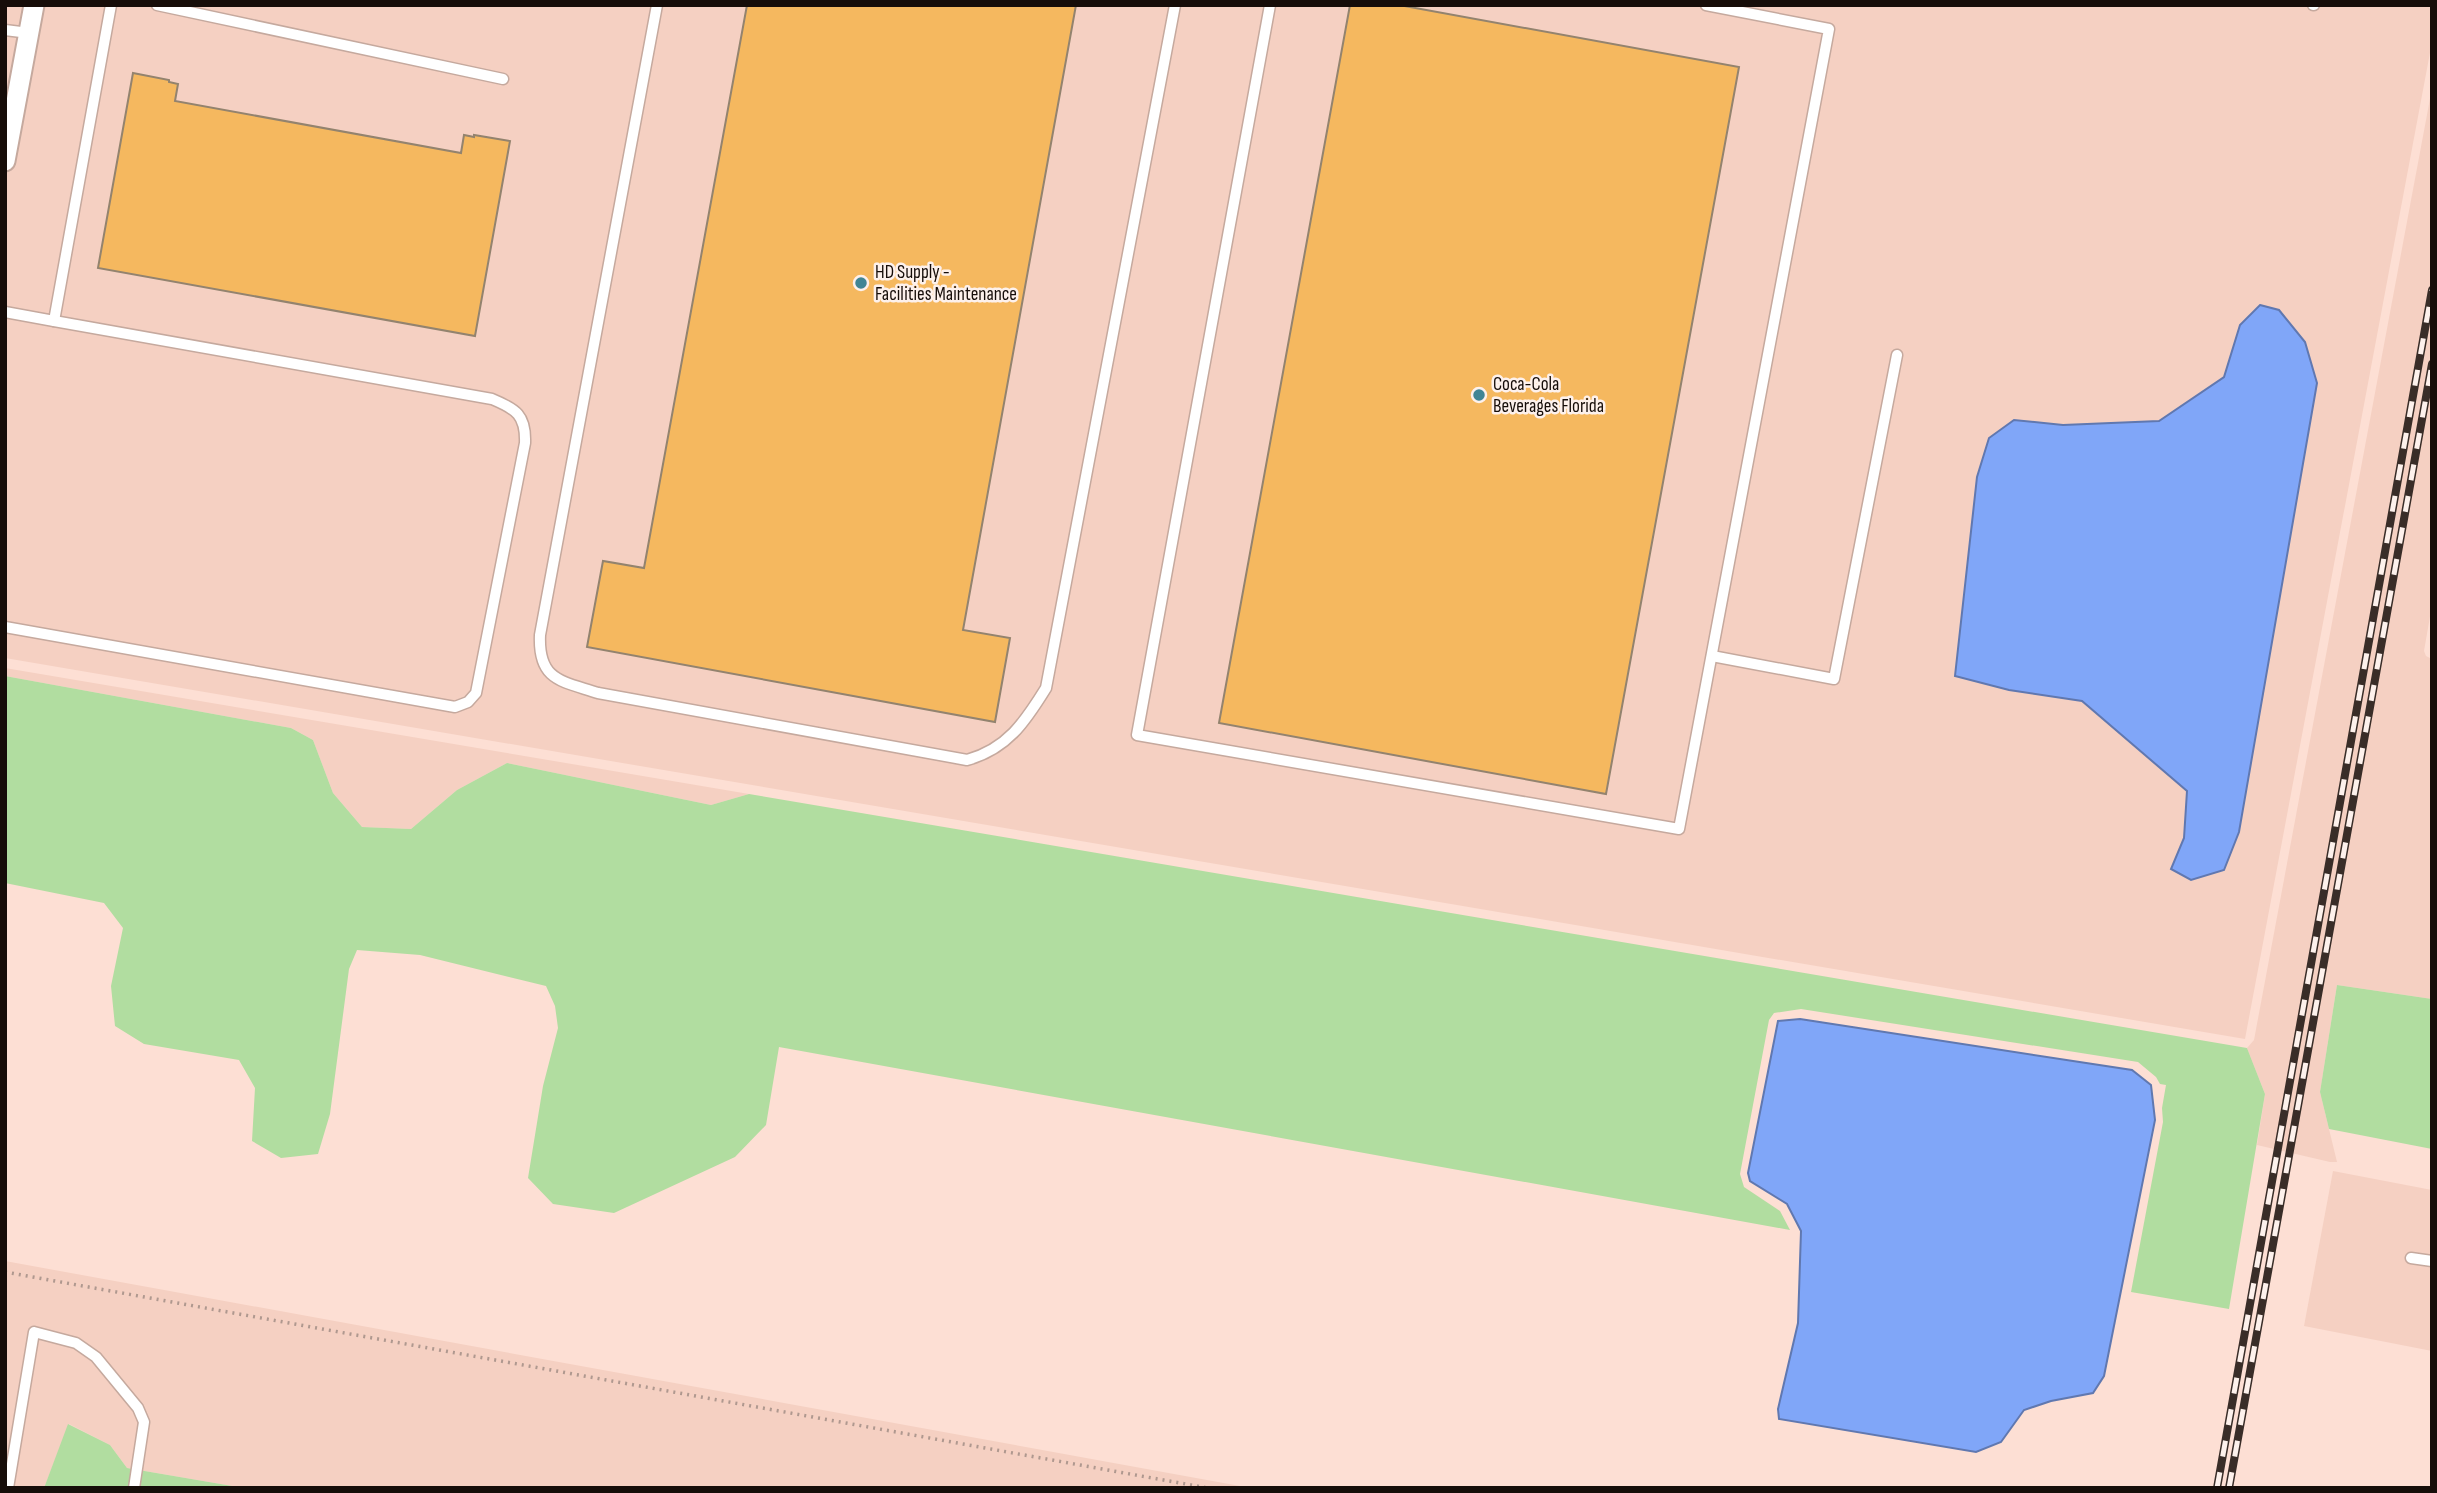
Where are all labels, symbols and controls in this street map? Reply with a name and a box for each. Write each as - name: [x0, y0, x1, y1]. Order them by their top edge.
- place label: HD Supply - Facilities Maintenance: [875, 261, 1017, 306]
- marker: HD Supply - Facilities Maintenance: [853, 275, 869, 291]
- place label: Coca-Cola Beverages Florida: [1493, 373, 1604, 418]
- marker: Coca-Cola Beverages Florida: [1471, 387, 1487, 403]

